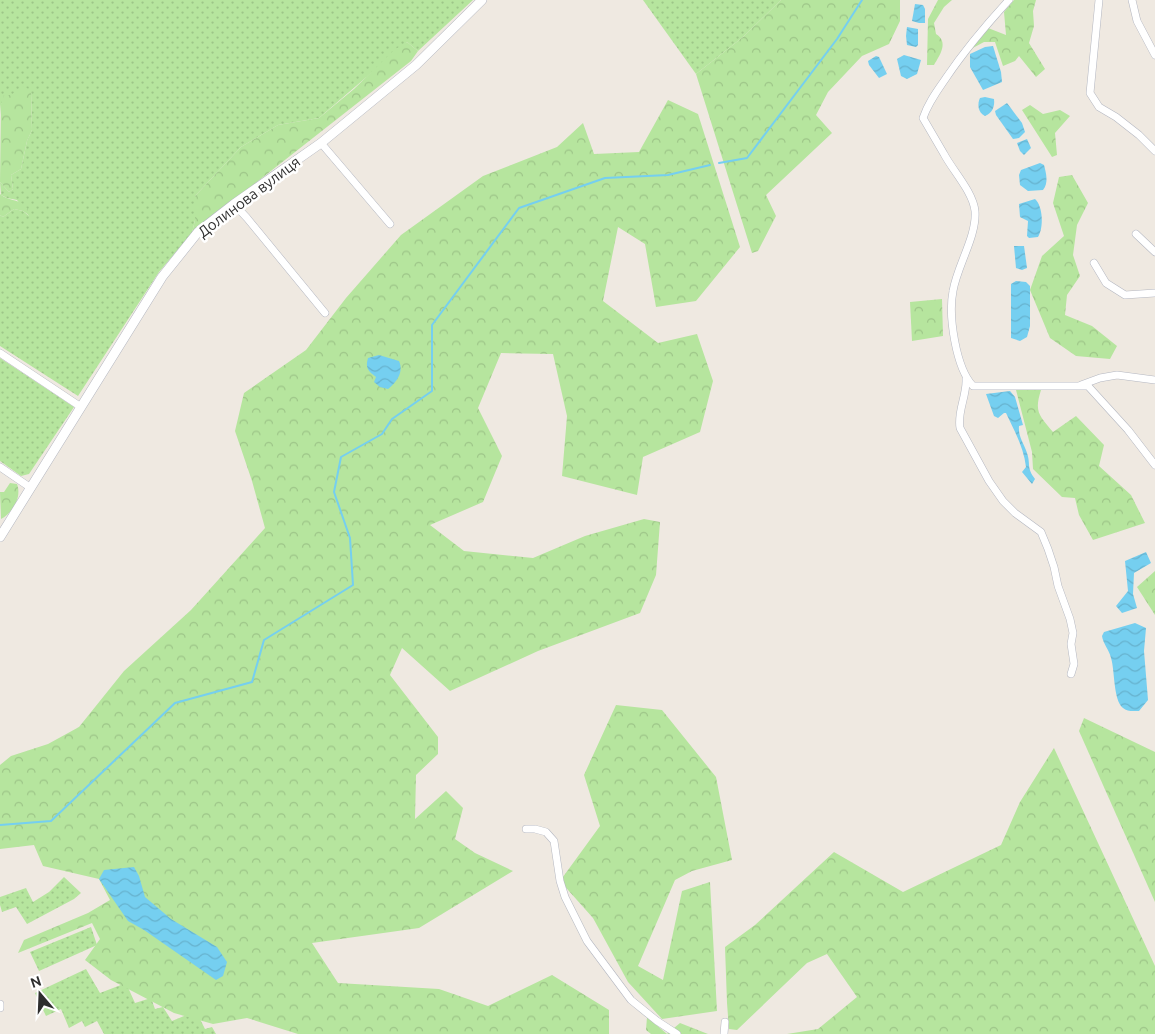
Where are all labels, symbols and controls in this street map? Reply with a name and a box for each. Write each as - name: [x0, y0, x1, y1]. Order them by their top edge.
- street label: Долинова вулиця: [194, 153, 303, 241]
- north arrow: [15, 969, 65, 1019]
- text: N: [28, 972, 43, 991]

